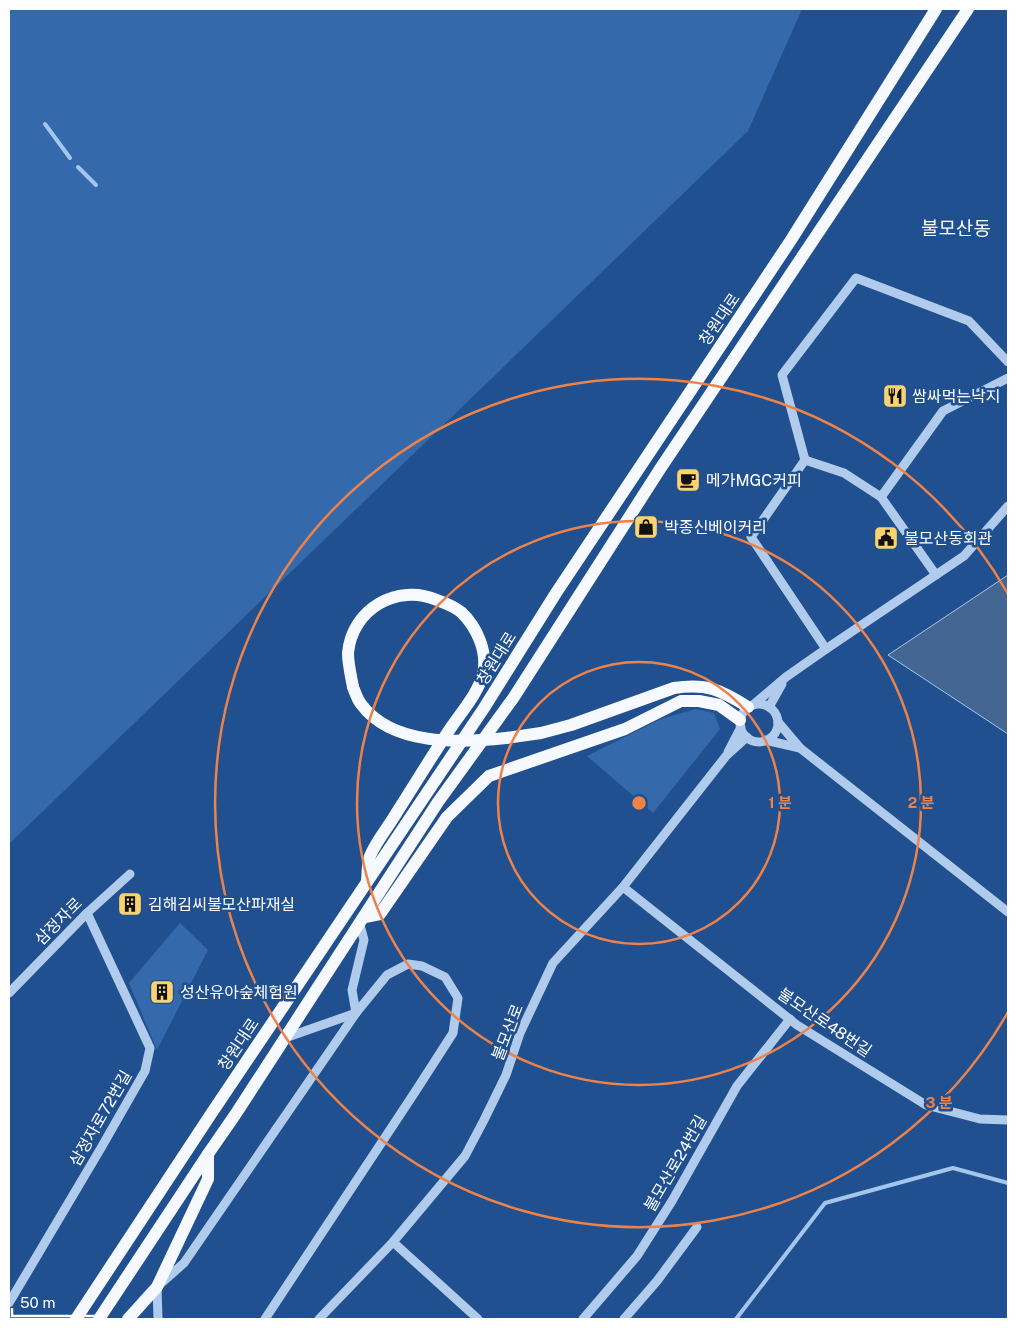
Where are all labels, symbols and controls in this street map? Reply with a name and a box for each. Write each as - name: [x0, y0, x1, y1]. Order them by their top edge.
- district label: 불모산동: [921, 217, 991, 239]
- street label: 창원대로: [695, 289, 744, 349]
- restaurant icon: 쌈싸먹는낙지: [882, 383, 908, 409]
- place label: 쌈싸먹는낙지: [912, 387, 1000, 406]
- cafe icon: 메가MGC커피: [675, 467, 701, 493]
- place label: 메가MGC커피: [706, 471, 802, 490]
- shop icon: 박종신베이커리: [633, 514, 659, 540]
- place label: 박종신베이커리: [664, 518, 767, 537]
- public building icon: 불모산동회관: [873, 525, 899, 551]
- place label: 불모산동회관: [904, 529, 993, 548]
- street label: 창원대로: [473, 628, 520, 688]
- centre of rings: [630, 794, 648, 812]
- text: 1 분: [768, 794, 792, 811]
- text: 2 분: [908, 794, 935, 811]
- building icon: 김해김씨불모산파재실: [117, 891, 143, 917]
- street label: 삼정자로: [31, 894, 86, 949]
- place label: 김해김씨불모산파재실: [148, 895, 295, 914]
- building icon: 성산유아숲체험원: [149, 979, 175, 1005]
- place label: 성산유아숲체험원: [180, 983, 298, 1002]
- street label: 불모산로48번길: [774, 984, 875, 1061]
- street label: 불모산로: [488, 1001, 527, 1063]
- street label: 창원대로: [214, 1014, 263, 1074]
- street label: 삼정자로72번길: [65, 1067, 136, 1170]
- text: 3 분: [925, 1094, 953, 1111]
- street label: 불모산로24번길: [640, 1112, 711, 1215]
- scale bar: [12, 1286, 101, 1318]
- text: 50 m: [20, 1294, 55, 1311]

